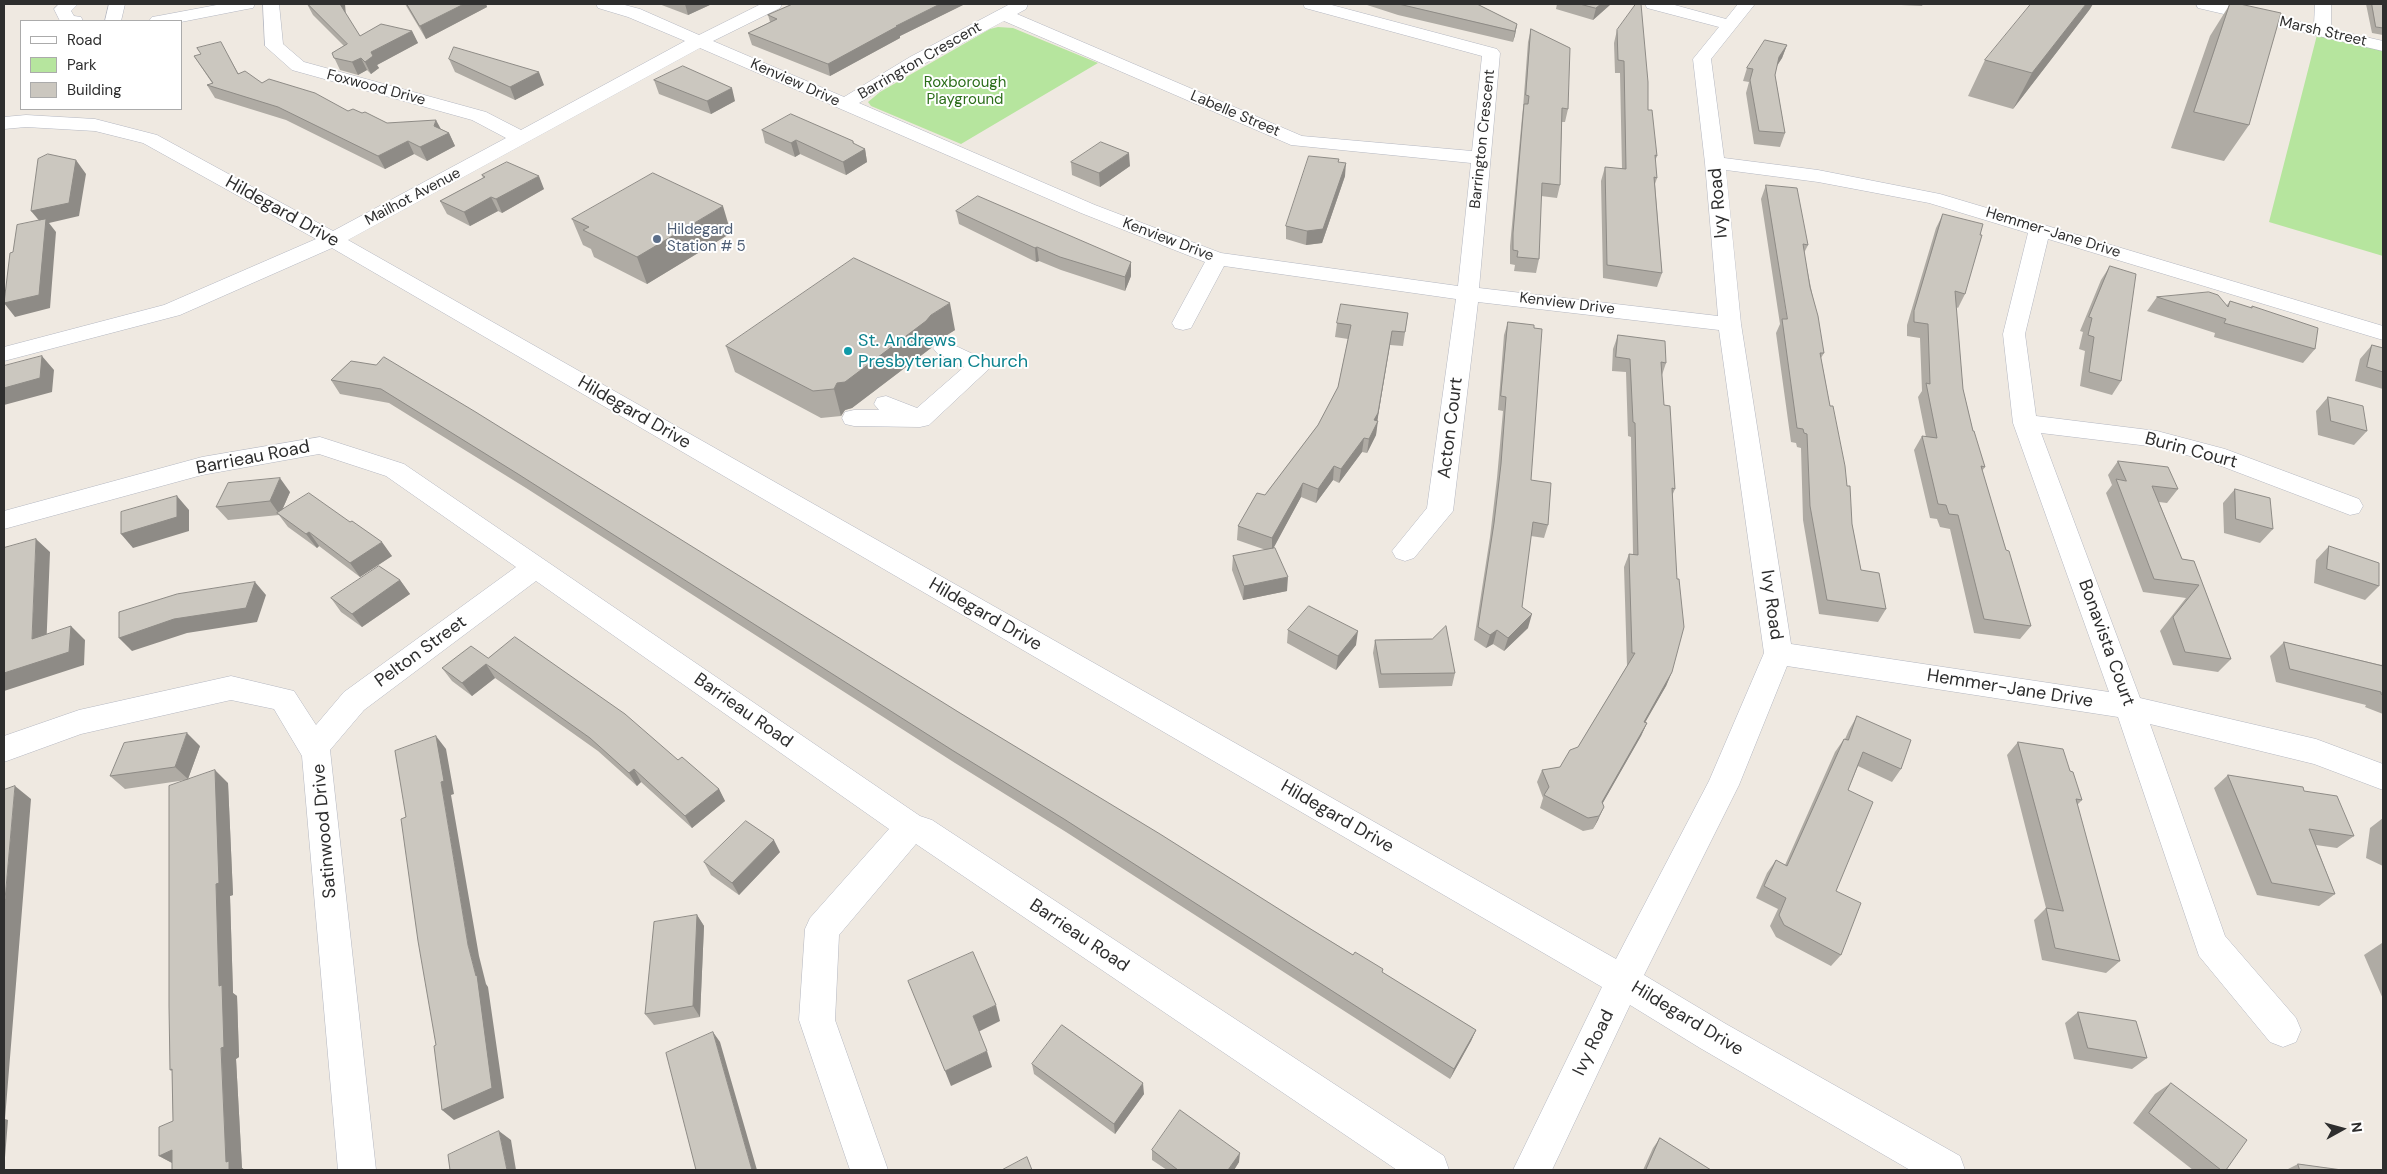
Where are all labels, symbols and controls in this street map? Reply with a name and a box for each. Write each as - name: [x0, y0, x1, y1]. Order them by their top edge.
- street label: Marsh Street: [2278, 13, 2368, 51]
- street label: Barrington Crescent: [855, 18, 985, 104]
- legend: [20, 20, 182, 110]
- text: Road: [67, 30, 102, 50]
- text: Park: [67, 55, 97, 75]
- street label: Kenview Drive: [748, 55, 842, 111]
- street label: Foxwood Drive: [325, 66, 427, 110]
- street label: Barrington Crescent: [1467, 69, 1499, 209]
- park label: Roxborough Playground: [924, 74, 1006, 109]
- text: Building: [67, 80, 122, 100]
- street label: Labelle Street: [1187, 87, 1283, 141]
- street label: Mailhot Avenue: [362, 164, 464, 230]
- street label: Ivy Road: [1705, 167, 1733, 239]
- street label: Hildegard Drive: [221, 172, 343, 252]
- street label: Hemmer-Jane Drive: [1983, 204, 2123, 262]
- street label: Kenview Drive: [1120, 214, 1216, 266]
- place label: Hildegard Station # 5: [667, 221, 746, 256]
- marker: Hildegard Station # 5: [651, 233, 663, 245]
- street label: Kenview Drive: [1518, 289, 1616, 319]
- place label: St. Andrews Presbyterian Church: [858, 330, 1028, 372]
- marker: St. Andrews Presbyterian Church: [842, 345, 854, 357]
- street label: Hildegard Drive: [574, 372, 694, 454]
- street label: Acton Court: [1434, 376, 1468, 480]
- street label: Burin Court: [2142, 428, 2240, 474]
- street label: Barrieau Road: [194, 436, 312, 480]
- street label: Ivy Road: [1755, 569, 1787, 641]
- street label: Hildegard Drive: [925, 574, 1045, 656]
- street label: Bonavista Court: [2073, 577, 2139, 709]
- street label: Pelton Street: [371, 612, 471, 692]
- street label: Hemmer-Jane Drive: [1925, 665, 2095, 713]
- street label: Barrieau Road: [690, 669, 796, 753]
- street label: Satinwood Drive: [308, 763, 342, 899]
- street label: Hildegard Drive: [1277, 776, 1397, 858]
- street label: Barrieau Road: [1025, 895, 1133, 977]
- street label: Hildegard Drive: [1627, 977, 1747, 1061]
- street label: Ivy Road: [1569, 1007, 1619, 1079]
- north arrow: [2317, 1104, 2367, 1154]
- text: N: [2347, 1121, 2366, 1133]

